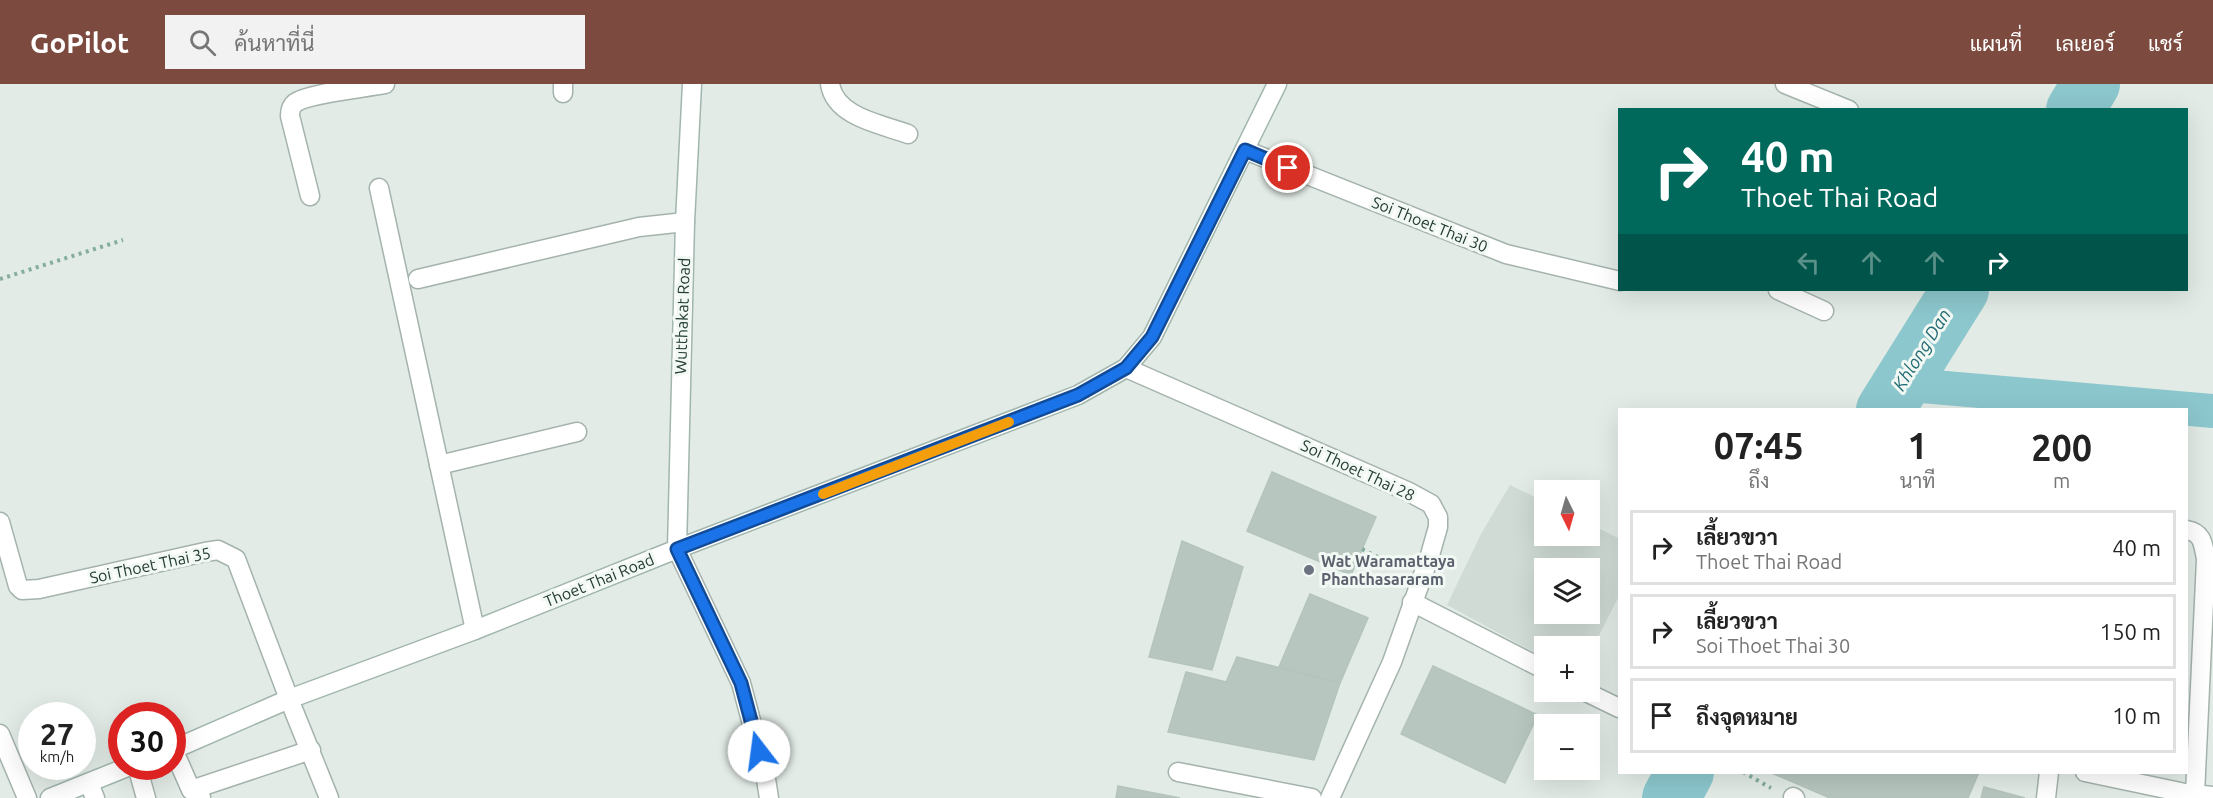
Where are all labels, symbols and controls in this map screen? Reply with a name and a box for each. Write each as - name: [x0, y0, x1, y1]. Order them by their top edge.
- search box: [165, 15, 585, 69]
- icon: search: [186, 26, 219, 59]
- text: GoPilot: [30, 27, 129, 58]
- text: ค้นหาที่นี่: [234, 30, 315, 55]
- text: แผนที่: [1970, 31, 2022, 55]
- text: เลเยอร์: [2055, 31, 2115, 55]
- text: แชร์: [2148, 31, 2183, 55]
- icon: right: [1642, 132, 1720, 210]
- text: 40 m: [1741, 133, 1835, 180]
- pin: [1262, 142, 1313, 193]
- icon: arrive: [1271, 151, 1304, 184]
- text: Thoet Thai Road: [1741, 182, 1938, 212]
- street label: Soi Thoet Thai 30: [1369, 193, 1491, 255]
- icon: left: [1792, 246, 1825, 279]
- icon: ahead: [1855, 246, 1888, 279]
- icon: ahead: [1918, 246, 1951, 279]
- icon: right: [1981, 246, 2014, 279]
- street label: Wutthakat Road: [671, 257, 693, 375]
- water label: Khlong Dan: [1888, 305, 1954, 394]
- text: 07:45: [1714, 425, 1804, 466]
- text: 1: [1907, 425, 1928, 466]
- text: 200: [2031, 427, 2092, 468]
- street label: Soi Thoet Thai 28: [1298, 436, 1418, 504]
- text: ถึง: [1749, 469, 1769, 492]
- text: นาที: [1900, 469, 1935, 492]
- text: m: [2053, 469, 2070, 492]
- north arrow: [1534, 480, 1600, 546]
- map controls: [1534, 480, 1600, 780]
- text: เลี้ยวขวา: [1696, 524, 1778, 549]
- icon: right: [1645, 531, 1678, 564]
- text: 40 m: [2112, 535, 2161, 560]
- street label: Soi Thoet Thai 35: [88, 543, 212, 587]
- street label: Thoet Thai Road: [541, 550, 657, 610]
- text: Thoet Thai Road: [1696, 550, 1842, 573]
- place label: Wat Waramattaya Phanthasararam: [1321, 552, 1455, 588]
- button: layers: [1534, 558, 1600, 624]
- marker: Wat Waramattaya Phanthasararam: [1302, 563, 1316, 577]
- text: เลี้ยวขวา: [1696, 608, 1778, 633]
- icon: right: [1645, 615, 1678, 648]
- text: 150 m: [2100, 619, 2161, 644]
- text: Soi Thoet Thai 30: [1696, 634, 1850, 657]
- button: +: [1534, 636, 1600, 702]
- icon: arrive: [1645, 699, 1678, 732]
- speed limit sign: 30: [108, 702, 186, 780]
- text: 10 m: [2112, 703, 2161, 728]
- text: ถึงจุดหมาย: [1696, 704, 1798, 729]
- button: −: [1534, 714, 1600, 780]
- text: 27: [40, 717, 74, 751]
- position arrow: [727, 719, 791, 783]
- text: km/h: [40, 748, 74, 765]

